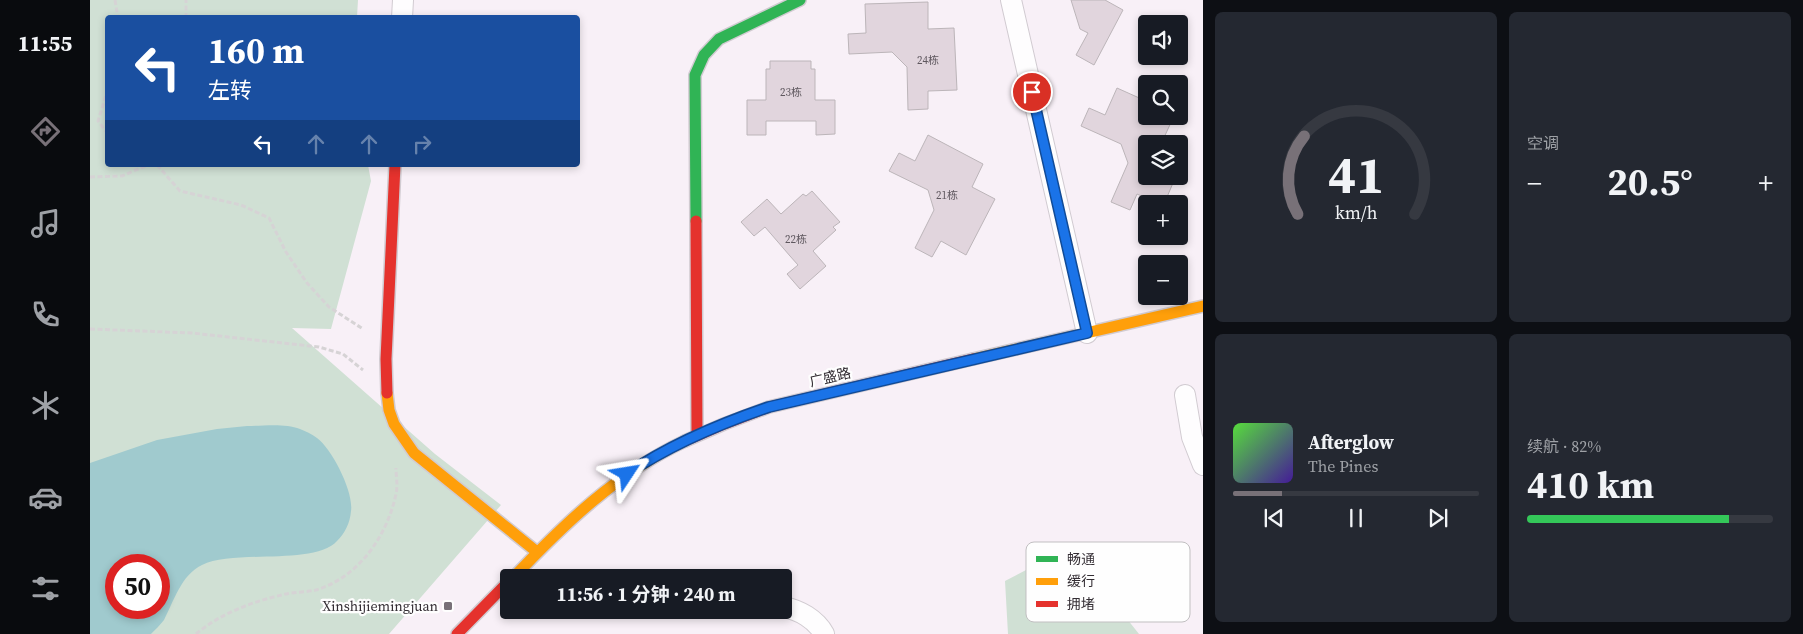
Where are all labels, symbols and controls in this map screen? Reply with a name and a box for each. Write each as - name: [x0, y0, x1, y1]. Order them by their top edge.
- map controls: [1138, 15, 1188, 305]
- button: sound: [1138, 15, 1188, 65]
- text: 160 m: [208, 27, 304, 75]
- text: 11:55: [18, 28, 72, 58]
- icon: left: [125, 35, 190, 100]
- house number: 24栋: [917, 53, 939, 68]
- pin: [1011, 71, 1053, 113]
- text: 左转: [208, 75, 252, 105]
- button: search: [1138, 75, 1188, 125]
- icon: arrive: [1018, 78, 1046, 106]
- house number: 23栋: [780, 85, 802, 100]
- icon: directions: [28, 114, 63, 149]
- icon: left: [249, 130, 277, 158]
- icon: ahead: [302, 130, 330, 158]
- icon: ahead: [355, 130, 383, 158]
- icon: right: [408, 130, 436, 158]
- text: 空调: [1527, 132, 1559, 154]
- button: layers: [1138, 135, 1188, 185]
- text: 41: [1328, 139, 1384, 210]
- text: 20.5°: [1607, 156, 1693, 208]
- text: −: [1527, 164, 1542, 202]
- text: +: [1758, 164, 1773, 202]
- house number: 21栋: [936, 188, 958, 203]
- button: +: [1138, 195, 1188, 245]
- text: km/h: [1335, 200, 1378, 225]
- icon: music: [28, 206, 63, 241]
- house number: 22栋: [785, 232, 807, 247]
- button: −: [1138, 255, 1188, 305]
- icon: phone: [28, 297, 63, 332]
- street label: 广盛路: [807, 363, 853, 391]
- icon: climate: [28, 388, 63, 423]
- text: Afterglow: [1308, 429, 1394, 455]
- text: 续航 · 82%: [1527, 435, 1601, 457]
- position arrow: [600, 447, 652, 499]
- text: The Pines: [1308, 455, 1378, 477]
- text: 410 km: [1527, 459, 1654, 511]
- icon: car: [28, 480, 63, 515]
- icon: previous: [1260, 504, 1288, 532]
- icon: pause: [1342, 504, 1370, 532]
- icon: next: [1424, 504, 1452, 532]
- legend: [1026, 542, 1190, 622]
- text: 畅通: [1067, 549, 1095, 569]
- speed limit sign: 50: [105, 554, 170, 619]
- icon: filters: [28, 571, 63, 606]
- text: 缓行: [1067, 571, 1095, 591]
- text: 11:56 · 1 分钟 · 240 m: [556, 581, 736, 607]
- text: 拥堵: [1067, 594, 1095, 614]
- place label: Xinshijiemingjuan: [322, 596, 439, 616]
- marker: Xinshijiemingjuan: [442, 600, 454, 612]

